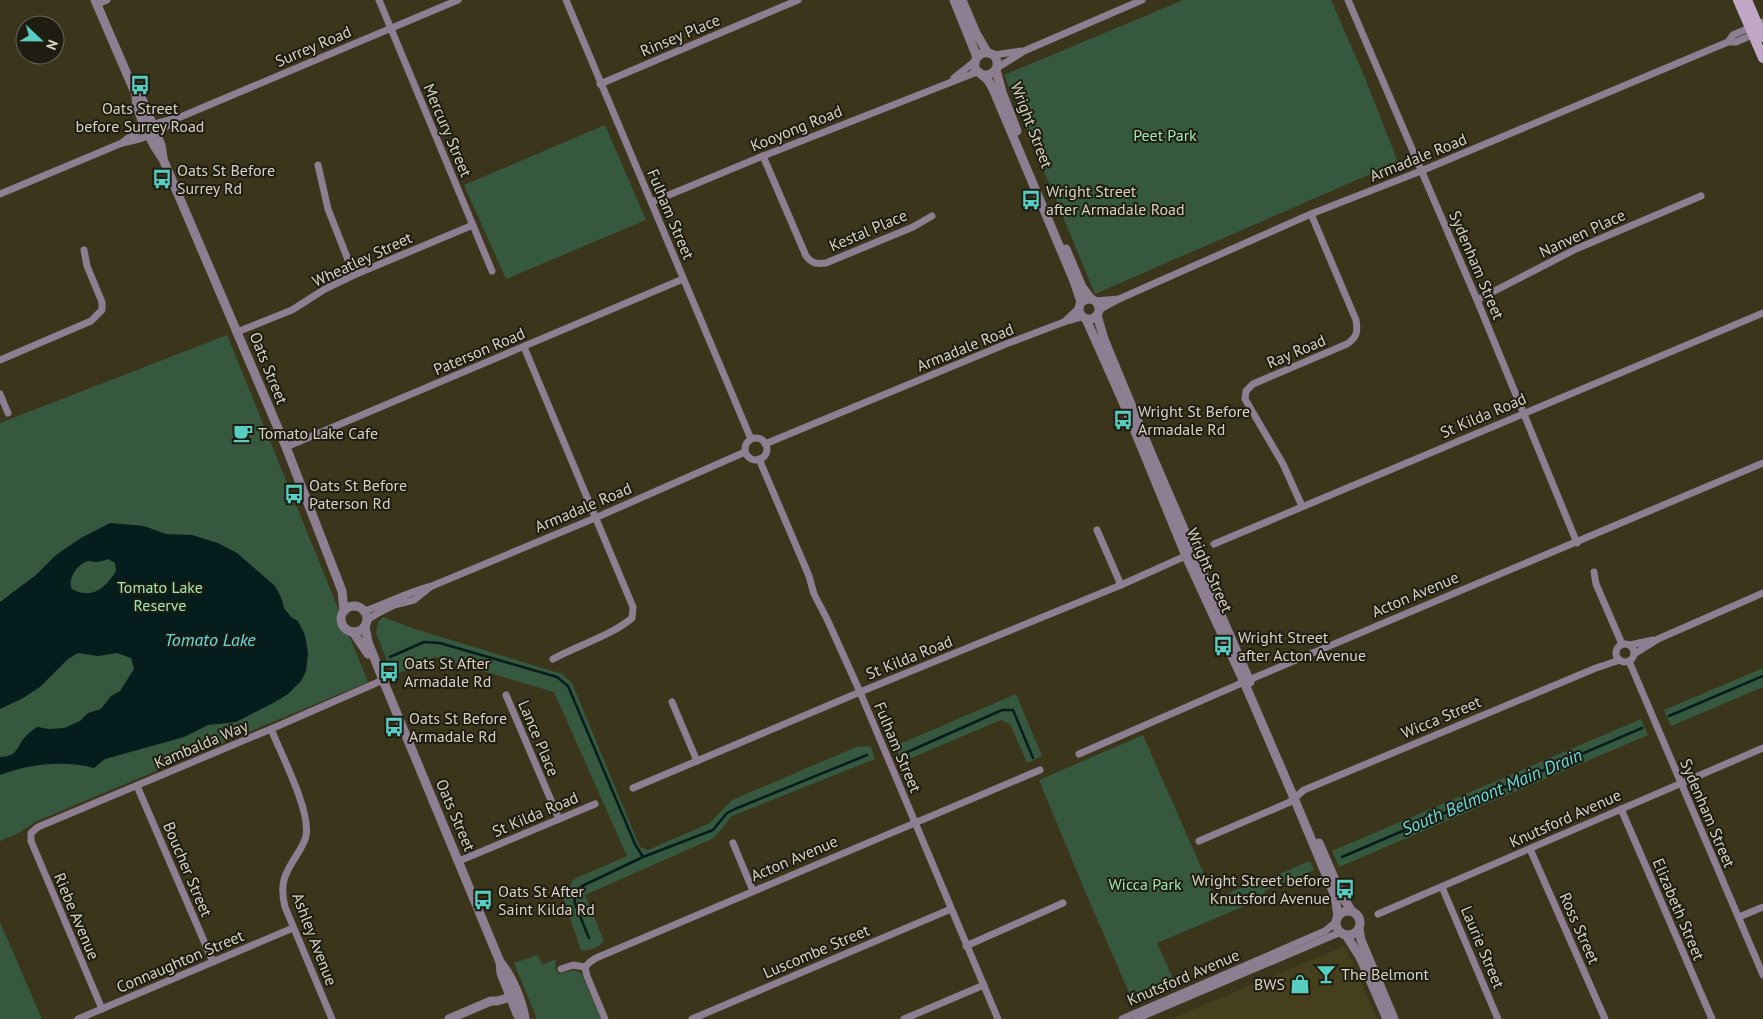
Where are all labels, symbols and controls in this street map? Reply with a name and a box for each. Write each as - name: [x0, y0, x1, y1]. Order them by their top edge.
- street label: Rinsey Place: [637, 9, 723, 61]
- north arrow: [15, 15, 65, 65]
- street label: Surrey Road: [272, 21, 354, 71]
- text: N: [42, 37, 62, 53]
- bus stop icon: Oats Street before Surrey Road: [129, 74, 151, 96]
- street label: Wright Street: [1006, 79, 1058, 171]
- street label: Mercury Street: [419, 80, 477, 180]
- place label: Oats Street before Surrey Road: [76, 98, 204, 136]
- street label: Kooyong Road: [747, 101, 845, 155]
- park label: Peet Park: [1133, 125, 1197, 145]
- street label: Armadale Road: [1366, 128, 1470, 186]
- place label: Oats St Before Surrey Rd: [177, 160, 275, 198]
- street label: Fulham Street: [643, 166, 699, 263]
- bus stop icon: Oats St Before Surrey Rd: [151, 168, 173, 190]
- place label: Wright Street after Armadale Road: [1046, 181, 1185, 219]
- bus stop icon: Wright Street after Armadale Road: [1020, 189, 1042, 211]
- street label: Nanven Place: [1536, 204, 1628, 262]
- street label: Kestal Place: [826, 205, 910, 255]
- street label: Sydenham Street: [1445, 208, 1509, 323]
- street label: Wheatley Street: [309, 227, 416, 291]
- street label: Armadale Road: [913, 318, 1017, 376]
- street label: Paterson Road: [430, 323, 528, 379]
- street label: Oats Street: [245, 329, 293, 408]
- street label: Ray Road: [1263, 330, 1329, 372]
- street label: St Kilda Road: [1437, 388, 1529, 442]
- place label: Wright St Before Armadale Rd: [1138, 401, 1250, 439]
- bus stop icon: Wright St Before Armadale Rd: [1112, 409, 1134, 431]
- cafe icon: Tomato Lake Cafe: [232, 422, 254, 444]
- place label: Tomato Lake Cafe: [258, 423, 378, 443]
- place label: Oats St Before Paterson Rd: [309, 475, 407, 513]
- street label: Armadale Road: [532, 478, 634, 536]
- bus stop icon: Oats St Before Paterson Rd: [283, 483, 305, 505]
- street label: Wright Street: [1183, 525, 1238, 616]
- street label: Acton Avenue: [1368, 567, 1462, 621]
- park label: Tomato Lake Reserve: [117, 577, 203, 615]
- place label: Wright Street after Acton Avenue: [1238, 627, 1366, 665]
- water label: Tomato Lake: [164, 628, 256, 651]
- street label: St Kilda Road: [863, 631, 955, 683]
- bus stop icon: Wright Street after Acton Avenue: [1212, 635, 1234, 657]
- place label: Oats St After Armadale Rd: [404, 653, 491, 691]
- bus stop icon: Oats St After Armadale Rd: [378, 661, 400, 683]
- street label: Wicca Street: [1398, 691, 1484, 743]
- street label: Lance Place: [514, 697, 564, 779]
- street label: Fulham Street: [870, 699, 926, 796]
- place label: Oats St Before Armadale Rd: [409, 708, 507, 746]
- street label: Kambalda Way: [151, 715, 251, 773]
- bus stop icon: Oats St Before Armadale Rd: [383, 716, 405, 738]
- water label: South Belmont Main Drain: [1398, 743, 1586, 840]
- street label: Sydenham Street: [1676, 756, 1740, 871]
- street label: Oats Street: [432, 776, 480, 854]
- street label: Knutsford Avenue: [1506, 784, 1624, 852]
- street label: St Kilda Road: [489, 787, 581, 841]
- street label: Boucher Street: [159, 819, 217, 920]
- street label: Acton Avenue: [747, 831, 841, 885]
- street label: Elizabeth Street: [1649, 855, 1710, 963]
- street label: Riebe Avenue: [50, 870, 104, 962]
- place label: Wright Street before Knutsford Avenue: [1192, 870, 1330, 908]
- park label: Wicca Park: [1108, 874, 1182, 894]
- bus stop icon: Wright Street before Knutsford Avenue: [1334, 878, 1356, 900]
- place label: Oats St After Saint Kilda Rd: [498, 881, 595, 919]
- bus stop icon: Oats St After Saint Kilda Rd: [472, 889, 494, 911]
- street label: Ross Street: [1555, 889, 1605, 967]
- street label: Ashley Avenue: [288, 890, 342, 988]
- street label: Laurie Street: [1457, 903, 1510, 992]
- street label: Luscombe Street: [760, 919, 873, 982]
- street label: Connaughton Street: [113, 925, 247, 997]
- street label: Knutsford Avenue: [1124, 944, 1242, 1010]
- bar icon: The Belmont: [1315, 963, 1337, 985]
- place label: The Belmont: [1341, 964, 1429, 984]
- shop icon: BWS: [1289, 973, 1311, 995]
- place label: BWS: [1254, 974, 1285, 994]

